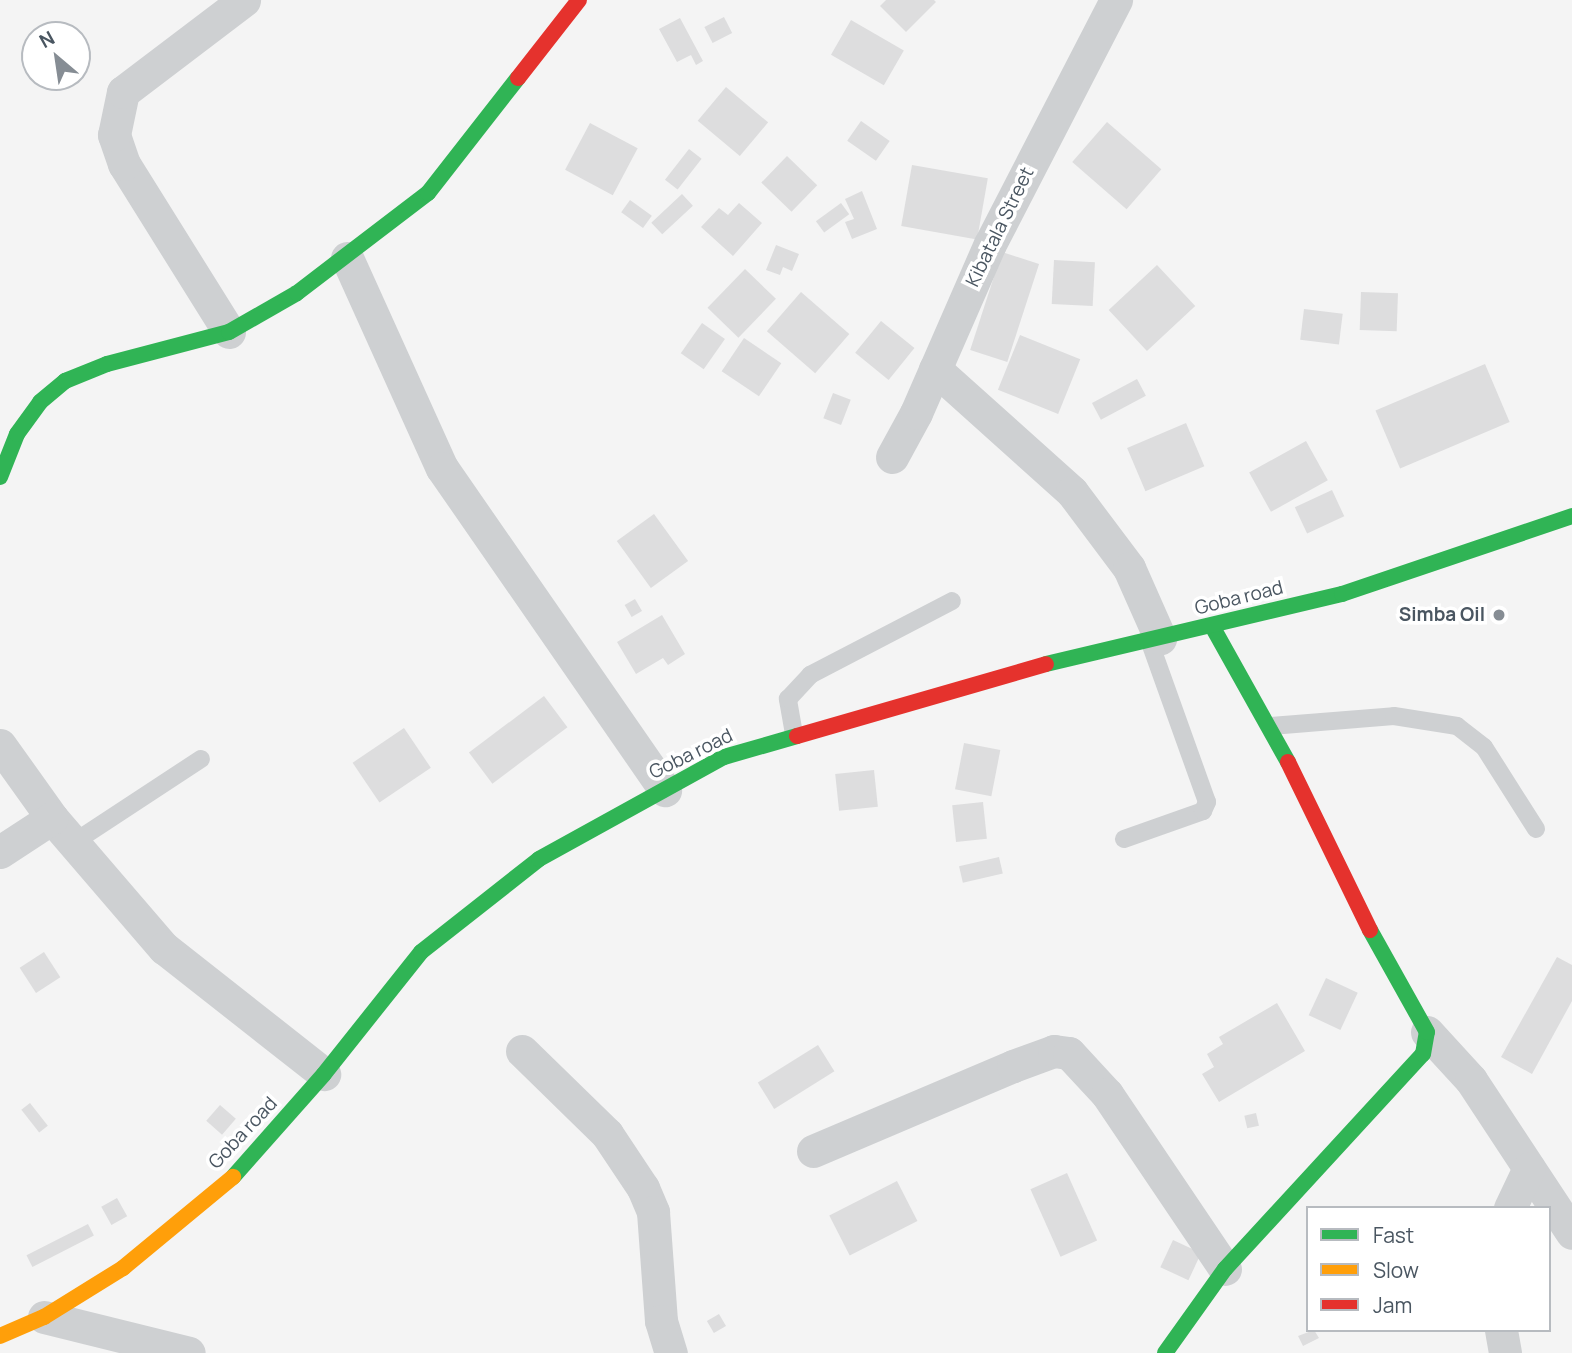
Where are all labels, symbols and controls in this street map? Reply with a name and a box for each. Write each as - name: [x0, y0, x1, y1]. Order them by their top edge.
- north arrow: [21, 21, 91, 91]
- text: N: [35, 25, 59, 54]
- street label: Kibatala Street: [961, 163, 1039, 291]
- street label: Goba road: [1193, 576, 1285, 620]
- place label: Simba Oil: [1399, 604, 1485, 626]
- marker: Simba Oil: [1491, 607, 1507, 623]
- street label: Goba road: [646, 724, 736, 784]
- street label: Goba road: [204, 1092, 282, 1174]
- legend: [1306, 1206, 1551, 1332]
- text: Fast: [1373, 1221, 1414, 1249]
- text: Slow: [1373, 1256, 1419, 1284]
- text: Jam: [1373, 1291, 1412, 1319]

